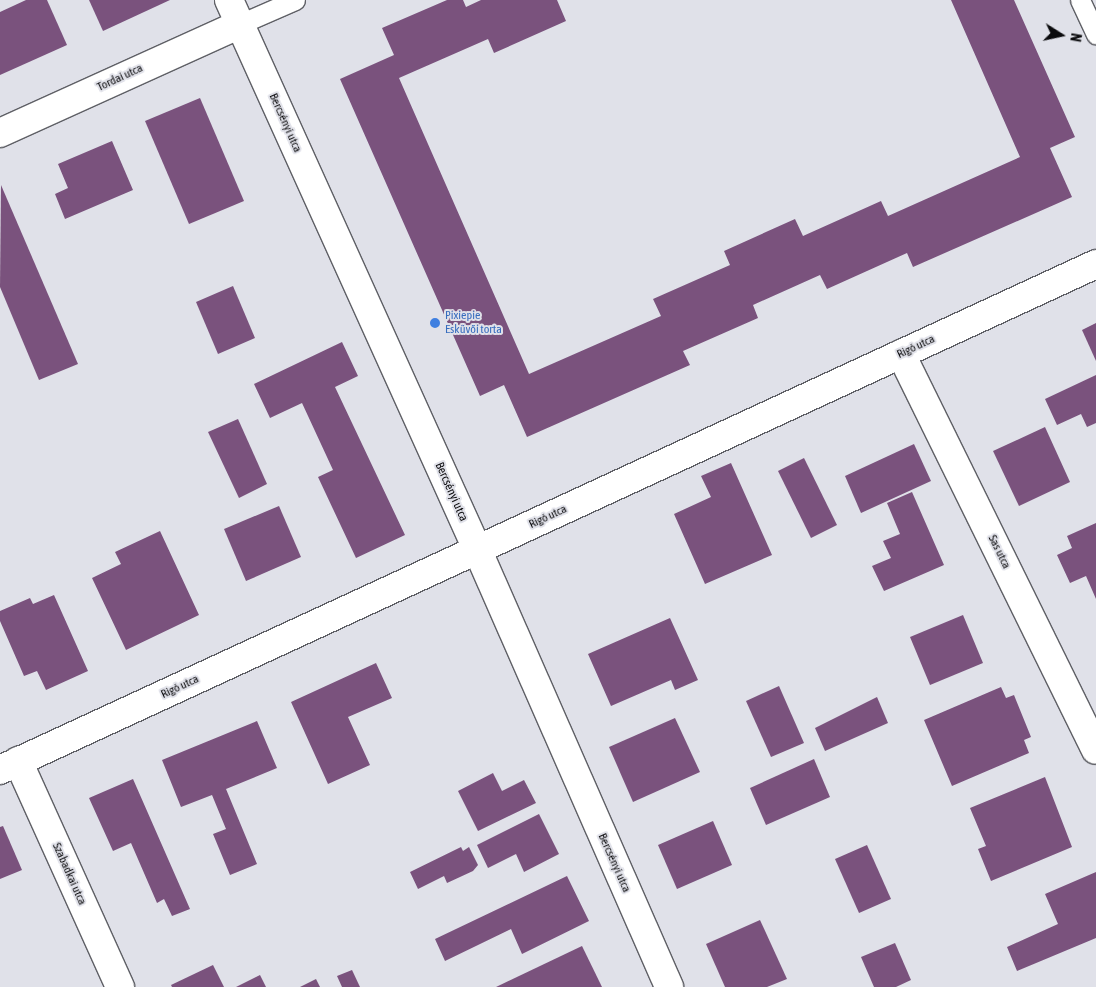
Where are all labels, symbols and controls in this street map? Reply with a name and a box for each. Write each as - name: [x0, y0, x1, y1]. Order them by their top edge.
- north arrow: [1036, 10, 1086, 60]
- text: N: [1067, 32, 1084, 43]
- street label: Tordai utca: [95, 61, 145, 95]
- street label: Bercsényi utca: [266, 91, 304, 155]
- place label: Pixiepie Esküvői torta: [445, 309, 502, 337]
- marker: Pixiepie Esküvői torta: [429, 317, 441, 329]
- street label: Rigó utca: [895, 332, 937, 362]
- street label: Bercsényi utca: [432, 460, 470, 524]
- street label: Rigó utca: [527, 502, 569, 532]
- street label: Sas utca: [985, 533, 1013, 571]
- street label: Rigó utca: [159, 672, 201, 702]
- street label: Bercsényi utca: [595, 831, 633, 895]
- street label: Szabadkai utca: [49, 841, 89, 907]

